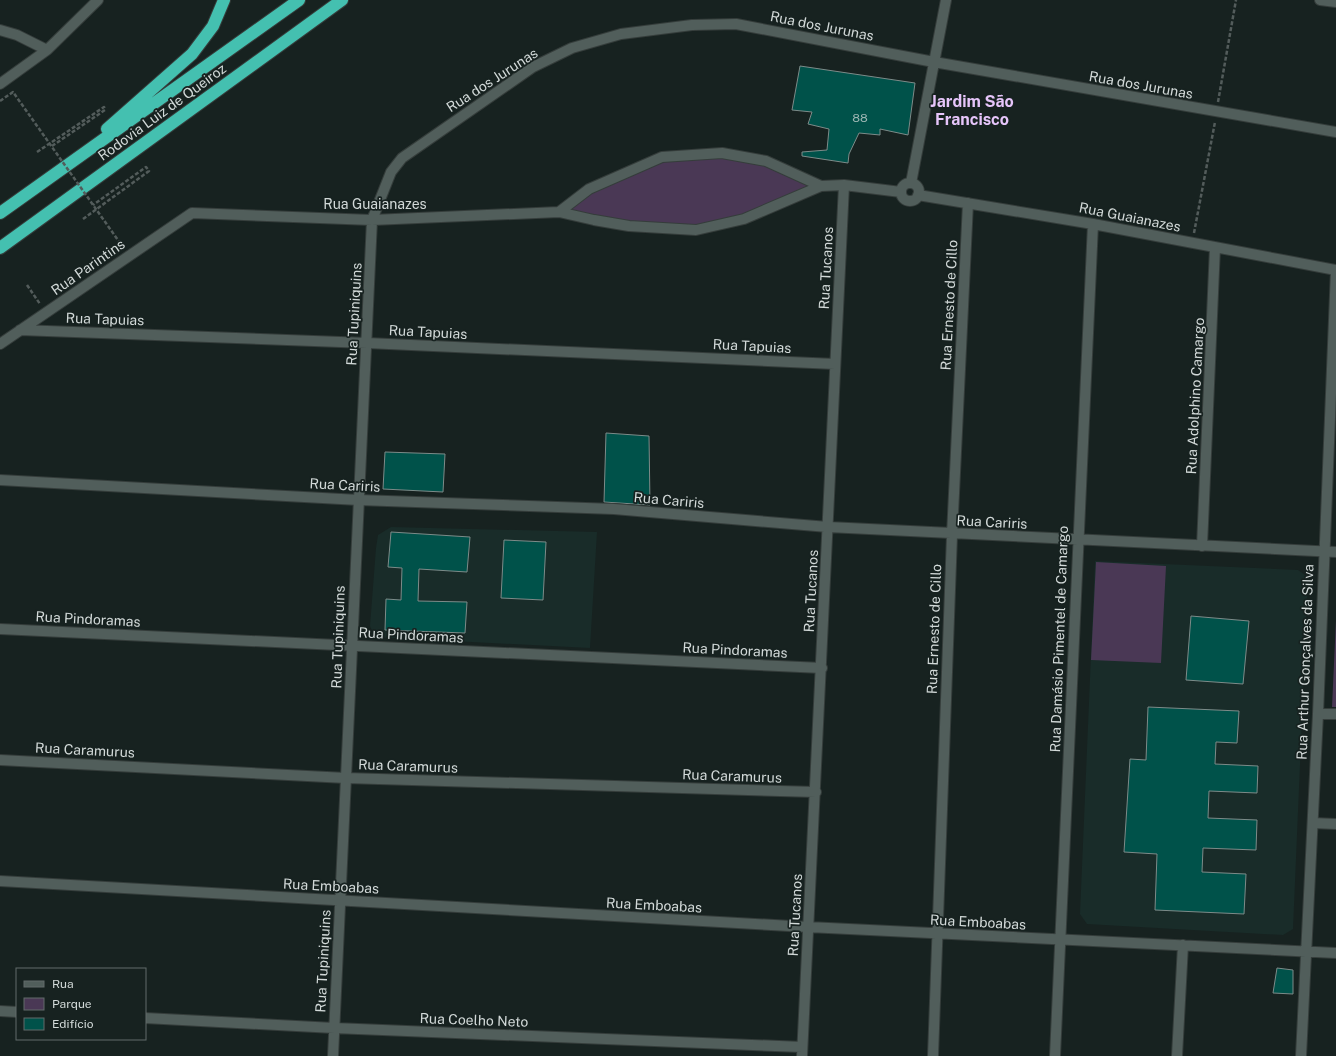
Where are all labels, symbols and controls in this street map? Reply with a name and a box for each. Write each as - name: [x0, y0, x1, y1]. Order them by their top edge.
- street label: Rua dos Jurunas: [769, 8, 875, 44]
- street label: Rua dos Jurunas: [444, 45, 540, 115]
- street label: Rodovia Luiz de Queiroz: [95, 60, 229, 164]
- street label: Rua dos Jurunas: [1088, 68, 1194, 102]
- district label: Jardim São Francisco: [930, 92, 1014, 129]
- house number: 88: [852, 111, 868, 125]
- street label: Rua Guaianazes: [323, 196, 427, 212]
- street label: Rua Guaianazes: [1078, 199, 1182, 235]
- street label: Rua Tucanos: [816, 226, 836, 310]
- street label: Rua Parintins: [48, 236, 128, 298]
- street label: Rua Ernesto de Cillo: [938, 239, 960, 371]
- street label: Rua Tupiniquins: [343, 262, 365, 366]
- street label: Rua Tapuias: [65, 310, 145, 328]
- street label: Rua Adolphino Camargo: [1183, 317, 1207, 475]
- street label: Rua Tapuias: [388, 322, 468, 342]
- street label: Rua Tapuias: [712, 336, 792, 356]
- street label: Rua Cariris: [309, 475, 381, 495]
- street label: Rua Cariris: [633, 489, 705, 511]
- street label: Rua Cariris: [956, 512, 1028, 532]
- street label: Rua Damásio Pimentel de Camargo: [1047, 525, 1071, 753]
- street label: Rua Tucanos: [801, 549, 821, 633]
- street label: Rua Ernesto de Cillo: [924, 563, 944, 694]
- street label: Rua Arthur Gonçalves da Silva: [1294, 564, 1316, 760]
- street label: Rua Tupiniquins: [328, 585, 348, 689]
- street label: Rua Pindoramas: [35, 608, 141, 630]
- street label: Rua Pindoramas: [358, 624, 464, 646]
- street label: Rua Pindoramas: [682, 639, 788, 661]
- street label: Rua Caramurus: [35, 739, 135, 761]
- street label: Rua Caramurus: [358, 756, 458, 776]
- street label: Rua Caramurus: [682, 766, 782, 786]
- street label: Rua Tucanos: [785, 873, 805, 957]
- street label: Rua Emboabas: [283, 875, 379, 897]
- street label: Rua Emboabas: [606, 894, 702, 916]
- street label: Rua Tupiniquins: [312, 909, 334, 1013]
- street label: Rua Emboabas: [930, 911, 1026, 933]
- legend: [16, 968, 146, 1040]
- text: Rua: [52, 977, 74, 991]
- text: Parque: [52, 997, 92, 1011]
- street label: Rua Coelho Neto: [419, 1010, 529, 1030]
- text: Edifício: [52, 1017, 94, 1031]

